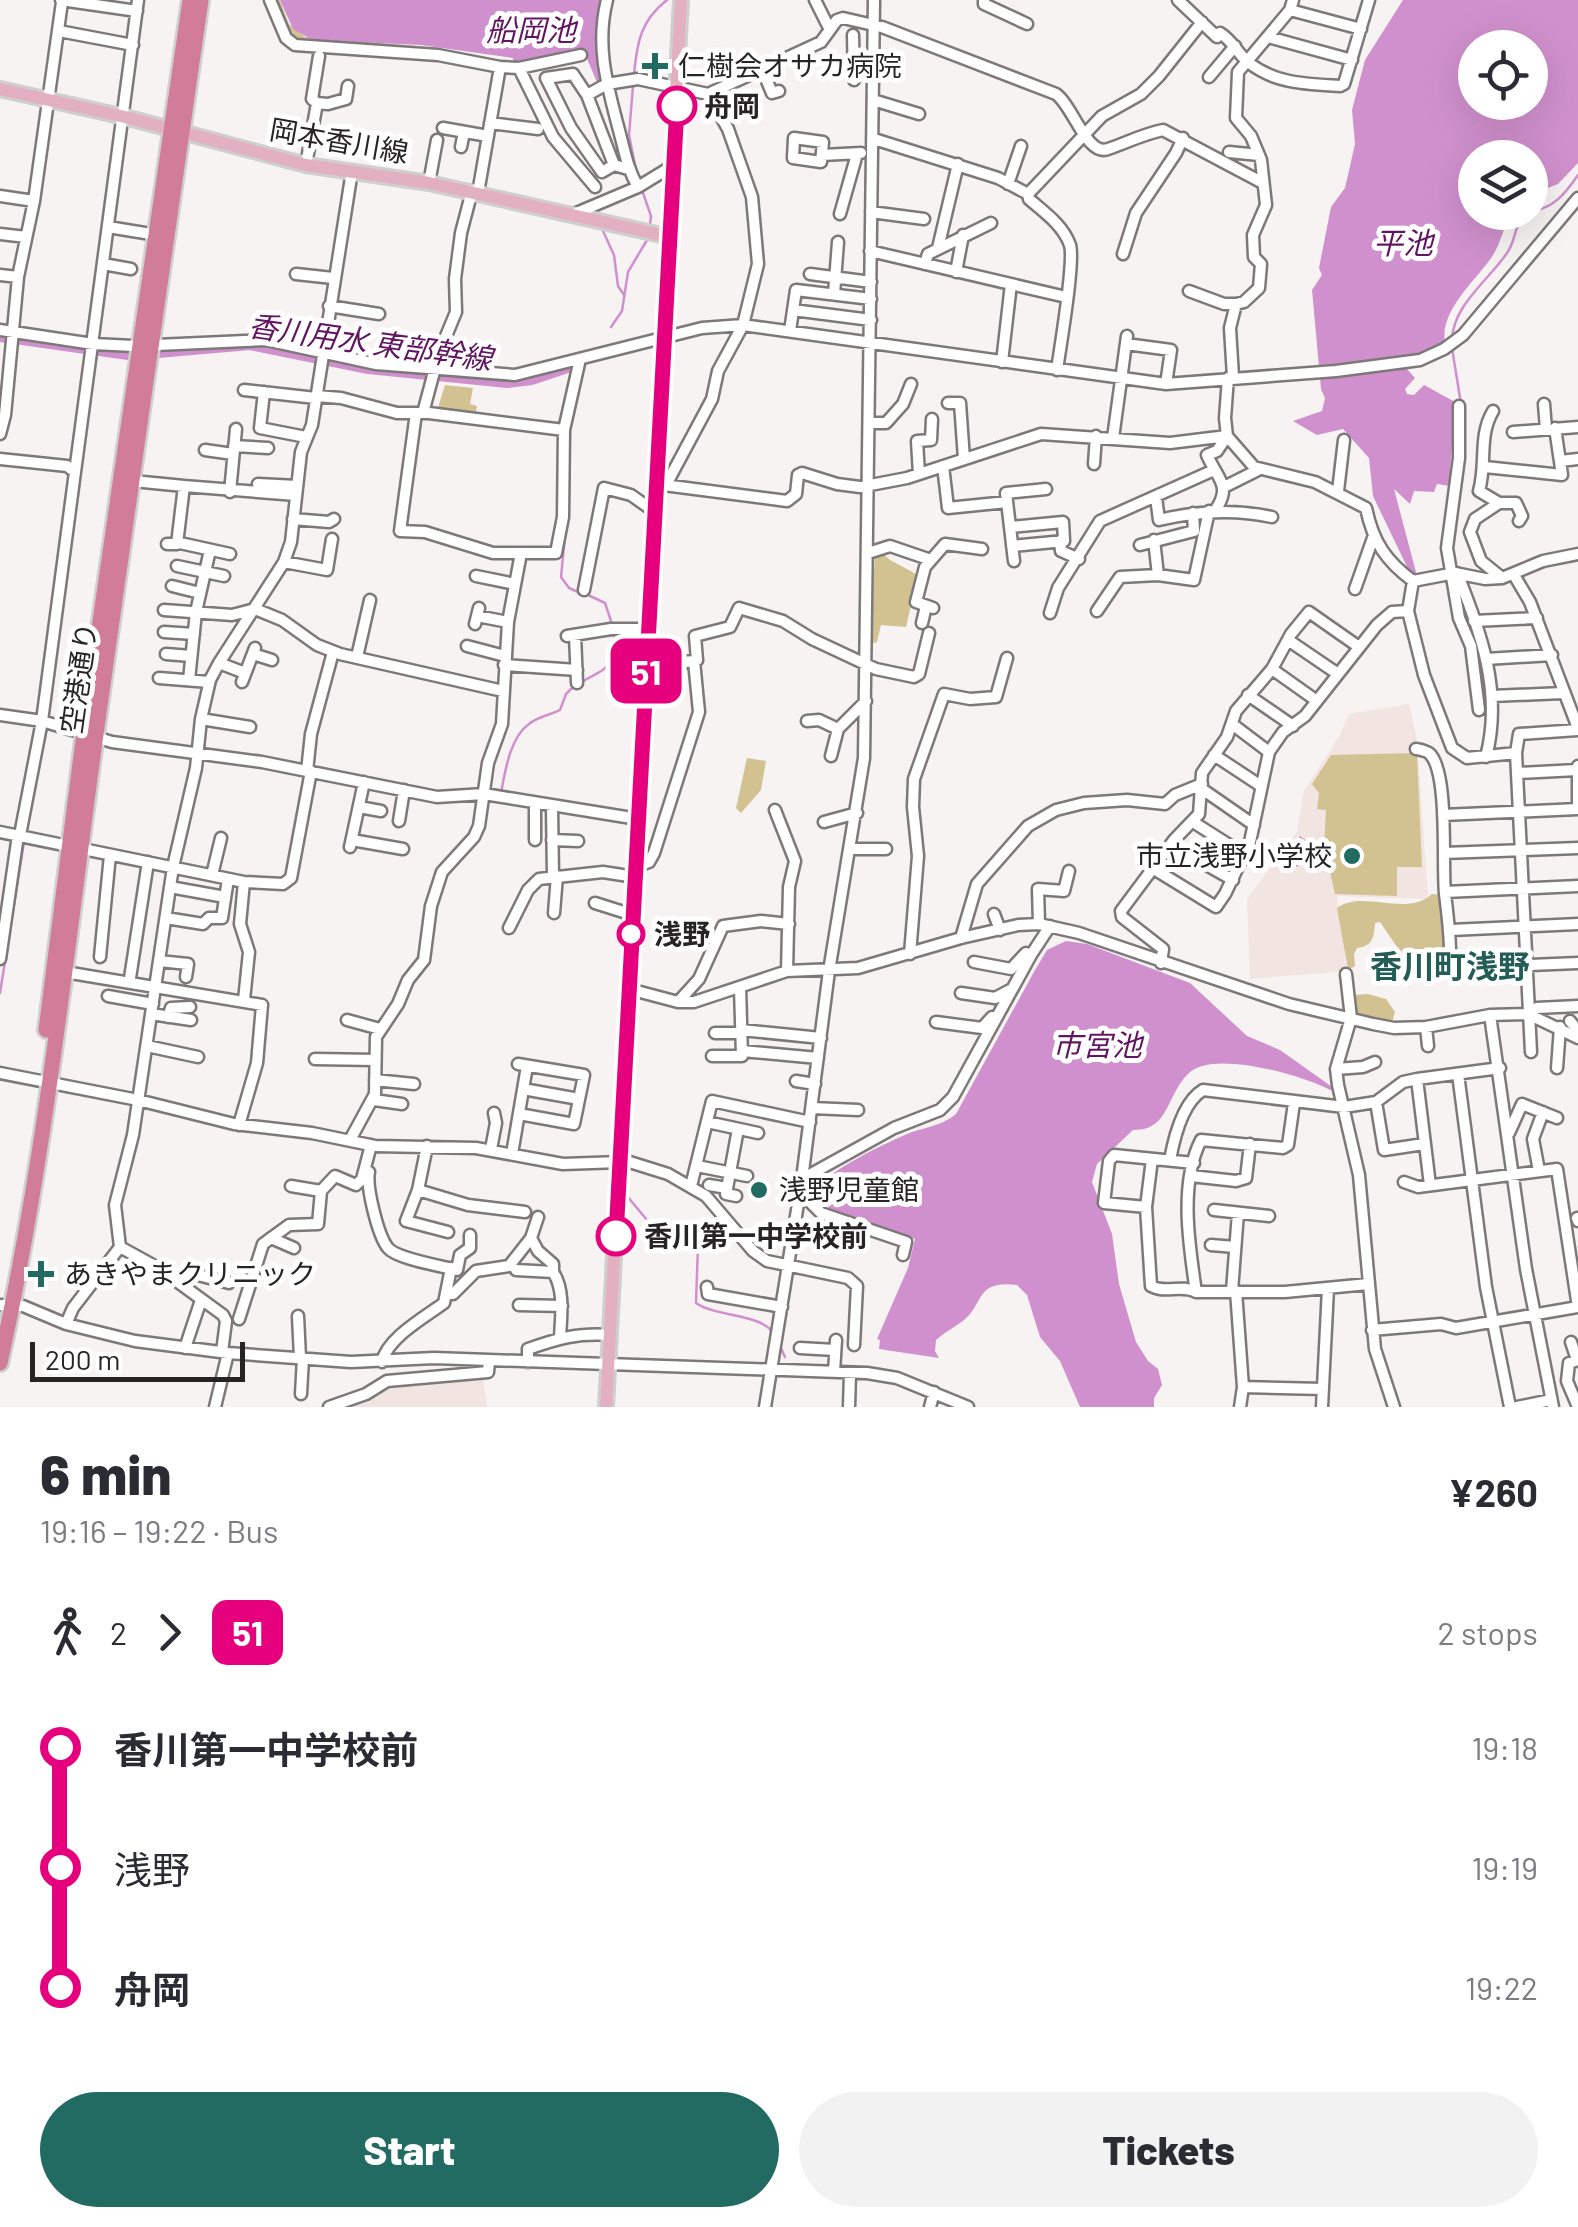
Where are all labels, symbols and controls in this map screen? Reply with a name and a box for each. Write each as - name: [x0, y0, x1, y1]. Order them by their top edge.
- water label: 船岡池: [486, 11, 579, 47]
- map controls: [1458, 30, 1548, 230]
- button: locate: [1458, 30, 1548, 120]
- place label: 仁樹会オサカ病院: [678, 48, 902, 82]
- marker: 仁樹会オサカ病院: [642, 53, 668, 79]
- marker: 舟岡: [658, 87, 696, 125]
- place label: 舟岡: [704, 88, 760, 122]
- street label: 岡本香川線: [267, 111, 411, 169]
- button: layers: [1458, 140, 1548, 230]
- water label: 平池: [1373, 224, 1436, 260]
- water label: 香川用水 東部幹線: [246, 306, 498, 377]
- street label: 空港通り: [53, 620, 103, 736]
- line badge: 51: [601, 638, 691, 704]
- text: 51: [631, 650, 661, 692]
- place label: 市立浅野小学校: [1136, 838, 1332, 872]
- marker: 市立浅野小学校: [1341, 845, 1363, 867]
- place label: 浅野: [654, 916, 710, 950]
- marker: 浅野: [618, 921, 644, 947]
- district label: 香川町浅野: [1370, 946, 1530, 984]
- water label: 市宮池: [1052, 1026, 1145, 1062]
- place label: 浅野児童館: [779, 1172, 919, 1206]
- marker: 浅野児童館: [748, 1179, 770, 1201]
- marker: 香川第一中学校前: [597, 1217, 635, 1255]
- place label: 香川第一中学校前: [644, 1218, 868, 1252]
- place label: あきやまクリニック: [64, 1256, 316, 1290]
- marker: あきやまクリニック: [28, 1261, 54, 1287]
- scale bar: [30, 1337, 245, 1382]
- text: 200 m: [45, 1342, 120, 1376]
- text: 6 min: [40, 1440, 171, 1506]
- text: ¥260: [1449, 1469, 1538, 1515]
- text: 19:16 – 19:22 · Bus: [40, 1511, 278, 1549]
- icon: walk: [40, 1605, 95, 1660]
- icon: forward: [142, 1605, 197, 1660]
- text: 51: [232, 1611, 263, 1653]
- text: 2: [110, 1613, 127, 1651]
- text: 2 stops: [1437, 1613, 1538, 1651]
- text: 香川第一中学校前: [114, 1726, 418, 1772]
- text: 19:18: [1471, 1728, 1538, 1766]
- text: 浅野: [114, 1846, 190, 1892]
- text: 19:19: [1471, 1848, 1538, 1886]
- text: 舟岡: [114, 1966, 190, 2012]
- text: 19:22: [1465, 1968, 1538, 2006]
- button: Start: [40, 2092, 779, 2207]
- button: Tickets: [799, 2092, 1538, 2207]

